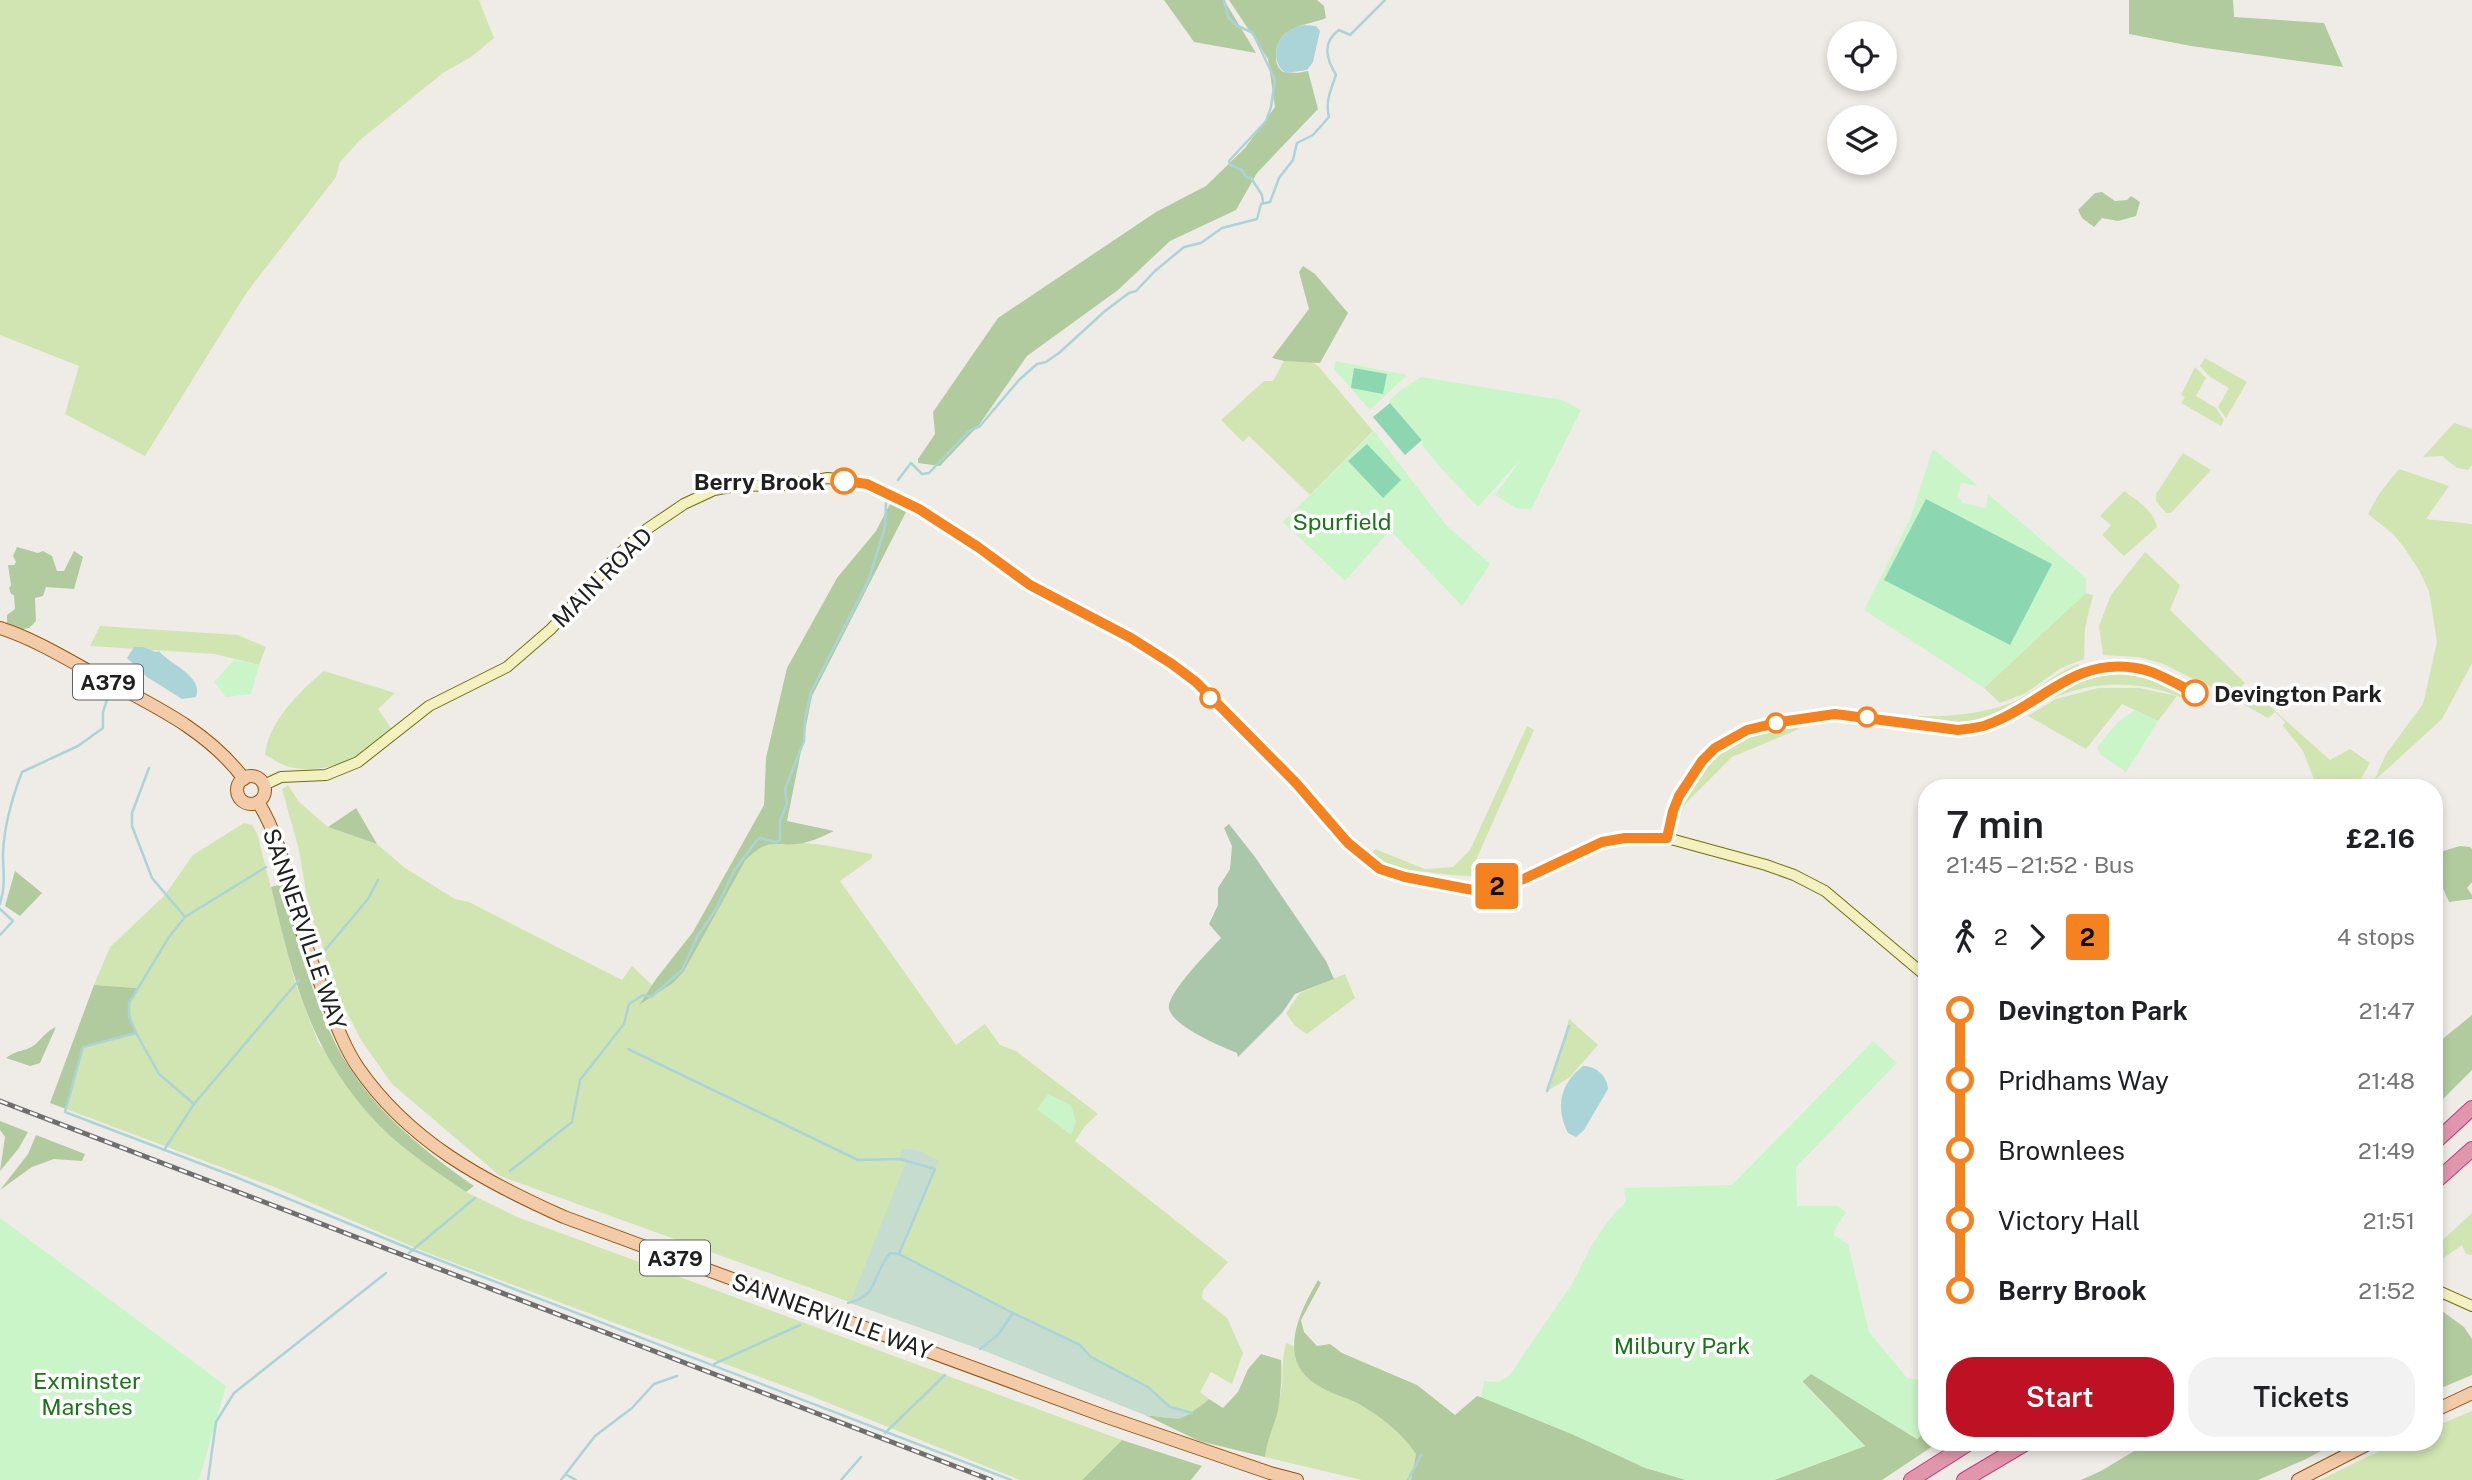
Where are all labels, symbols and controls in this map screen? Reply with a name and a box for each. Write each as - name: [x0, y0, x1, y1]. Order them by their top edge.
- map controls: [1827, 21, 1897, 175]
- button: locate: [1827, 21, 1897, 91]
- button: layers: [1827, 105, 1897, 175]
- place label: Berry Brook: [694, 468, 825, 495]
- marker: Berry Brook: [831, 468, 857, 494]
- park label: Spurfield: [1292, 508, 1392, 535]
- street label: MAIN ROAD: [547, 522, 657, 632]
- road number: A379: [73, 664, 143, 700]
- marker: Devington Park: [2182, 680, 2208, 706]
- place label: Devington Park: [2214, 680, 2382, 707]
- unlabelled marker: [1200, 688, 1220, 708]
- unlabelled marker: [1857, 707, 1877, 727]
- unlabelled marker: [1766, 713, 1786, 733]
- text: 7 min: [1946, 802, 2044, 847]
- text: £2.16: [2346, 823, 2415, 854]
- street label: SANNERVILLE WAY: [258, 825, 352, 1033]
- text: 21:45 – 21:52 · Bus: [1946, 851, 2134, 878]
- line badge: 2: [1474, 863, 1520, 909]
- text: 2: [1489, 872, 1505, 900]
- icon: walk: [1946, 918, 1984, 956]
- icon: forward: [2018, 918, 2056, 956]
- text: 2: [1994, 923, 2008, 950]
- text: 2: [2080, 923, 2095, 951]
- text: 4 stops: [2337, 923, 2415, 950]
- text: Devington Park: [1998, 995, 2188, 1026]
- text: 21:47: [2359, 997, 2415, 1024]
- text: Pridhams Way: [1998, 1065, 2169, 1096]
- text: 21:48: [2358, 1067, 2415, 1094]
- text: Brownlees: [1998, 1135, 2125, 1166]
- text: 21:49: [2358, 1137, 2415, 1164]
- text: Victory Hall: [1998, 1205, 2140, 1236]
- text: 21:51: [2363, 1207, 2415, 1234]
- road number: A379: [640, 1240, 710, 1276]
- street label: SANNERVILLE WAY: [728, 1267, 936, 1365]
- text: Berry Brook: [1998, 1275, 2146, 1306]
- text: 21:52: [2358, 1277, 2415, 1304]
- park label: Milbury Park: [1614, 1332, 1750, 1359]
- button: Start: [1946, 1357, 2174, 1437]
- button: Tickets: [2188, 1357, 2415, 1437]
- park label: Exminster Marshes: [33, 1367, 141, 1420]

